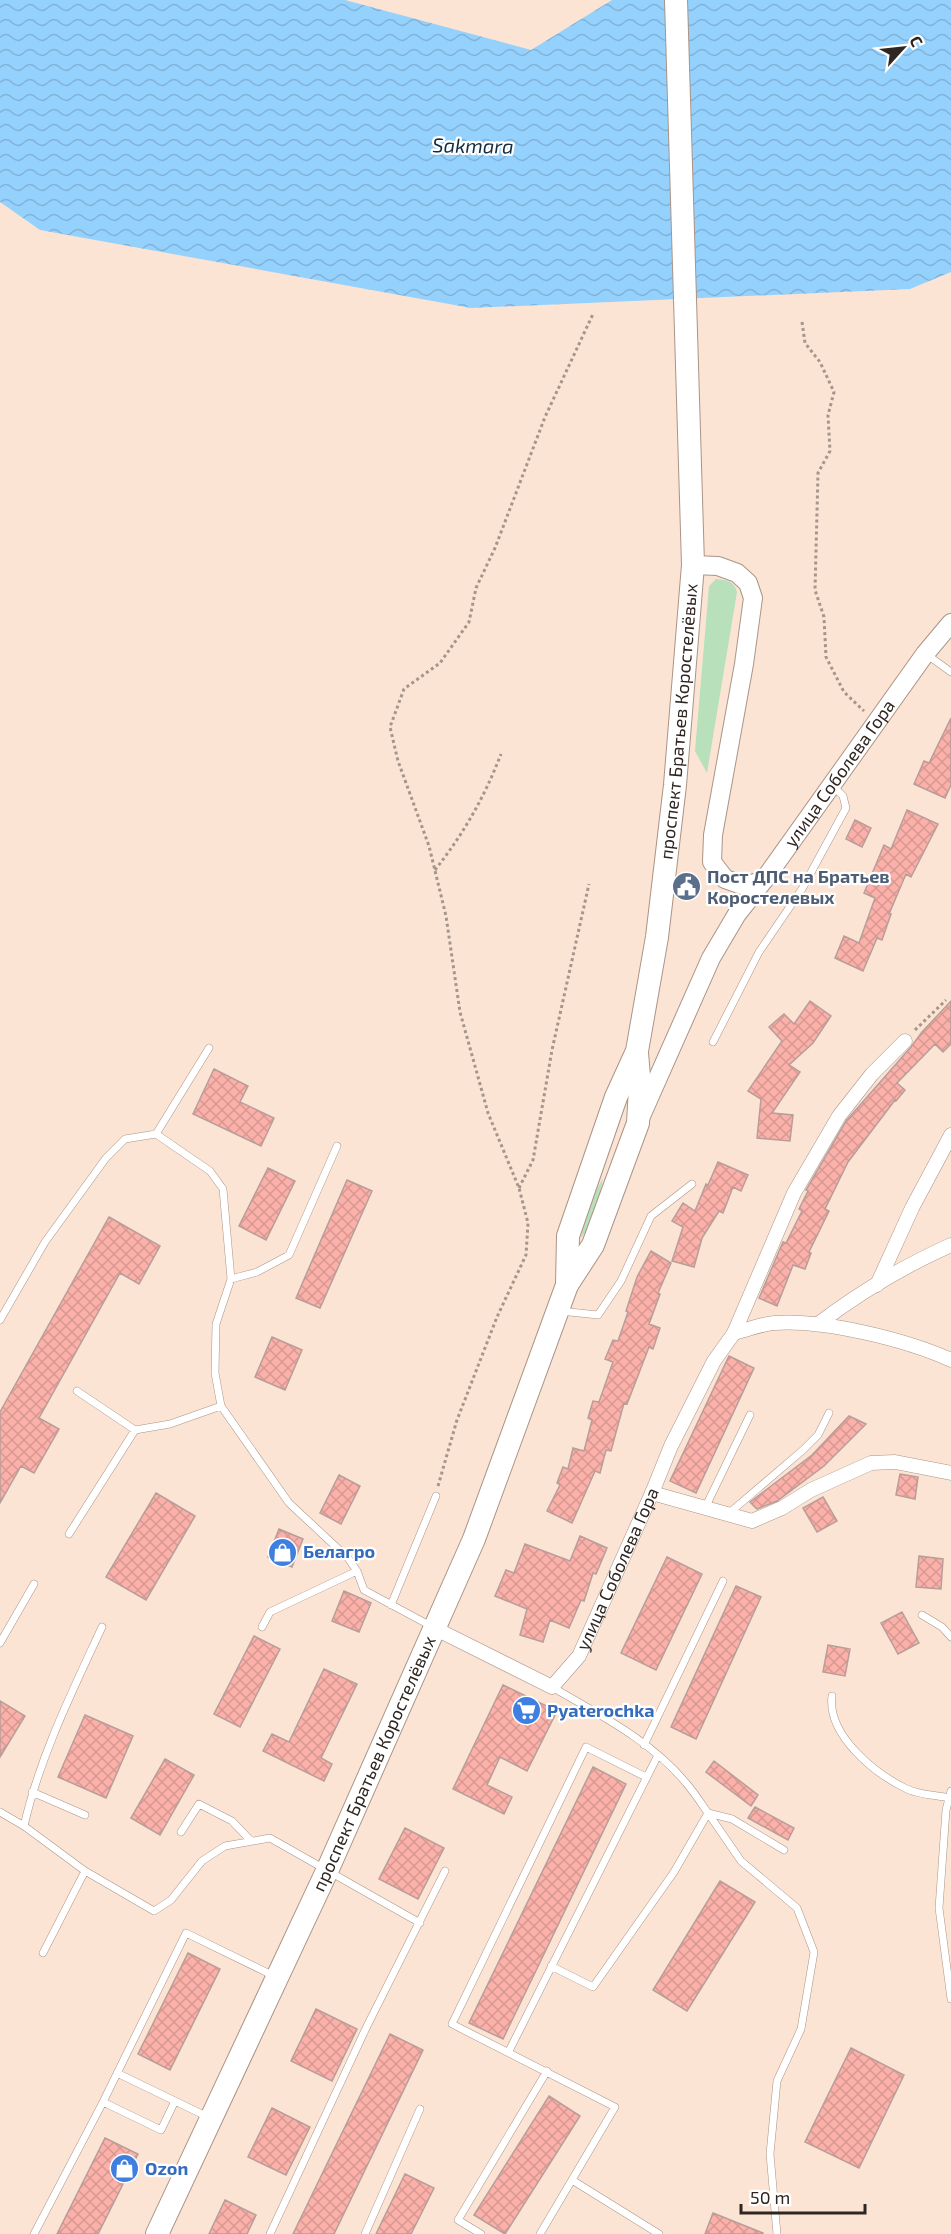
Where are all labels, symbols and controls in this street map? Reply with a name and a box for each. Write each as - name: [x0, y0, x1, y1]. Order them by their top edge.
- north arrow: [873, 18, 933, 78]
- text: С: [906, 32, 927, 49]
- water label: Sakmara: [432, 132, 514, 158]
- street label: проспект Братьев Коростелёвых: [654, 582, 701, 861]
- street label: улица Соболева Гора: [779, 695, 899, 851]
- place label: Пост ДПС на Братьев Коростелевых: [707, 865, 890, 908]
- public building icon: Пост ДПС на Братьев Коростелевых: [670, 871, 702, 903]
- street label: улица Соболева Гора: [571, 1484, 663, 1654]
- shop icon: Белагро: [266, 1536, 298, 1568]
- place label: Белагро: [303, 1540, 375, 1562]
- street label: проспект Братьев Коростелёвых: [307, 1632, 440, 1895]
- supermarket icon: Pyaterochka: [510, 1695, 542, 1727]
- place label: Pyaterochka: [547, 1699, 655, 1721]
- shop icon: Ozon: [108, 2153, 140, 2185]
- place label: Ozon: [145, 2157, 188, 2179]
- scale bar: [741, 2177, 866, 2215]
- text: 50 m: [750, 2186, 790, 2208]

